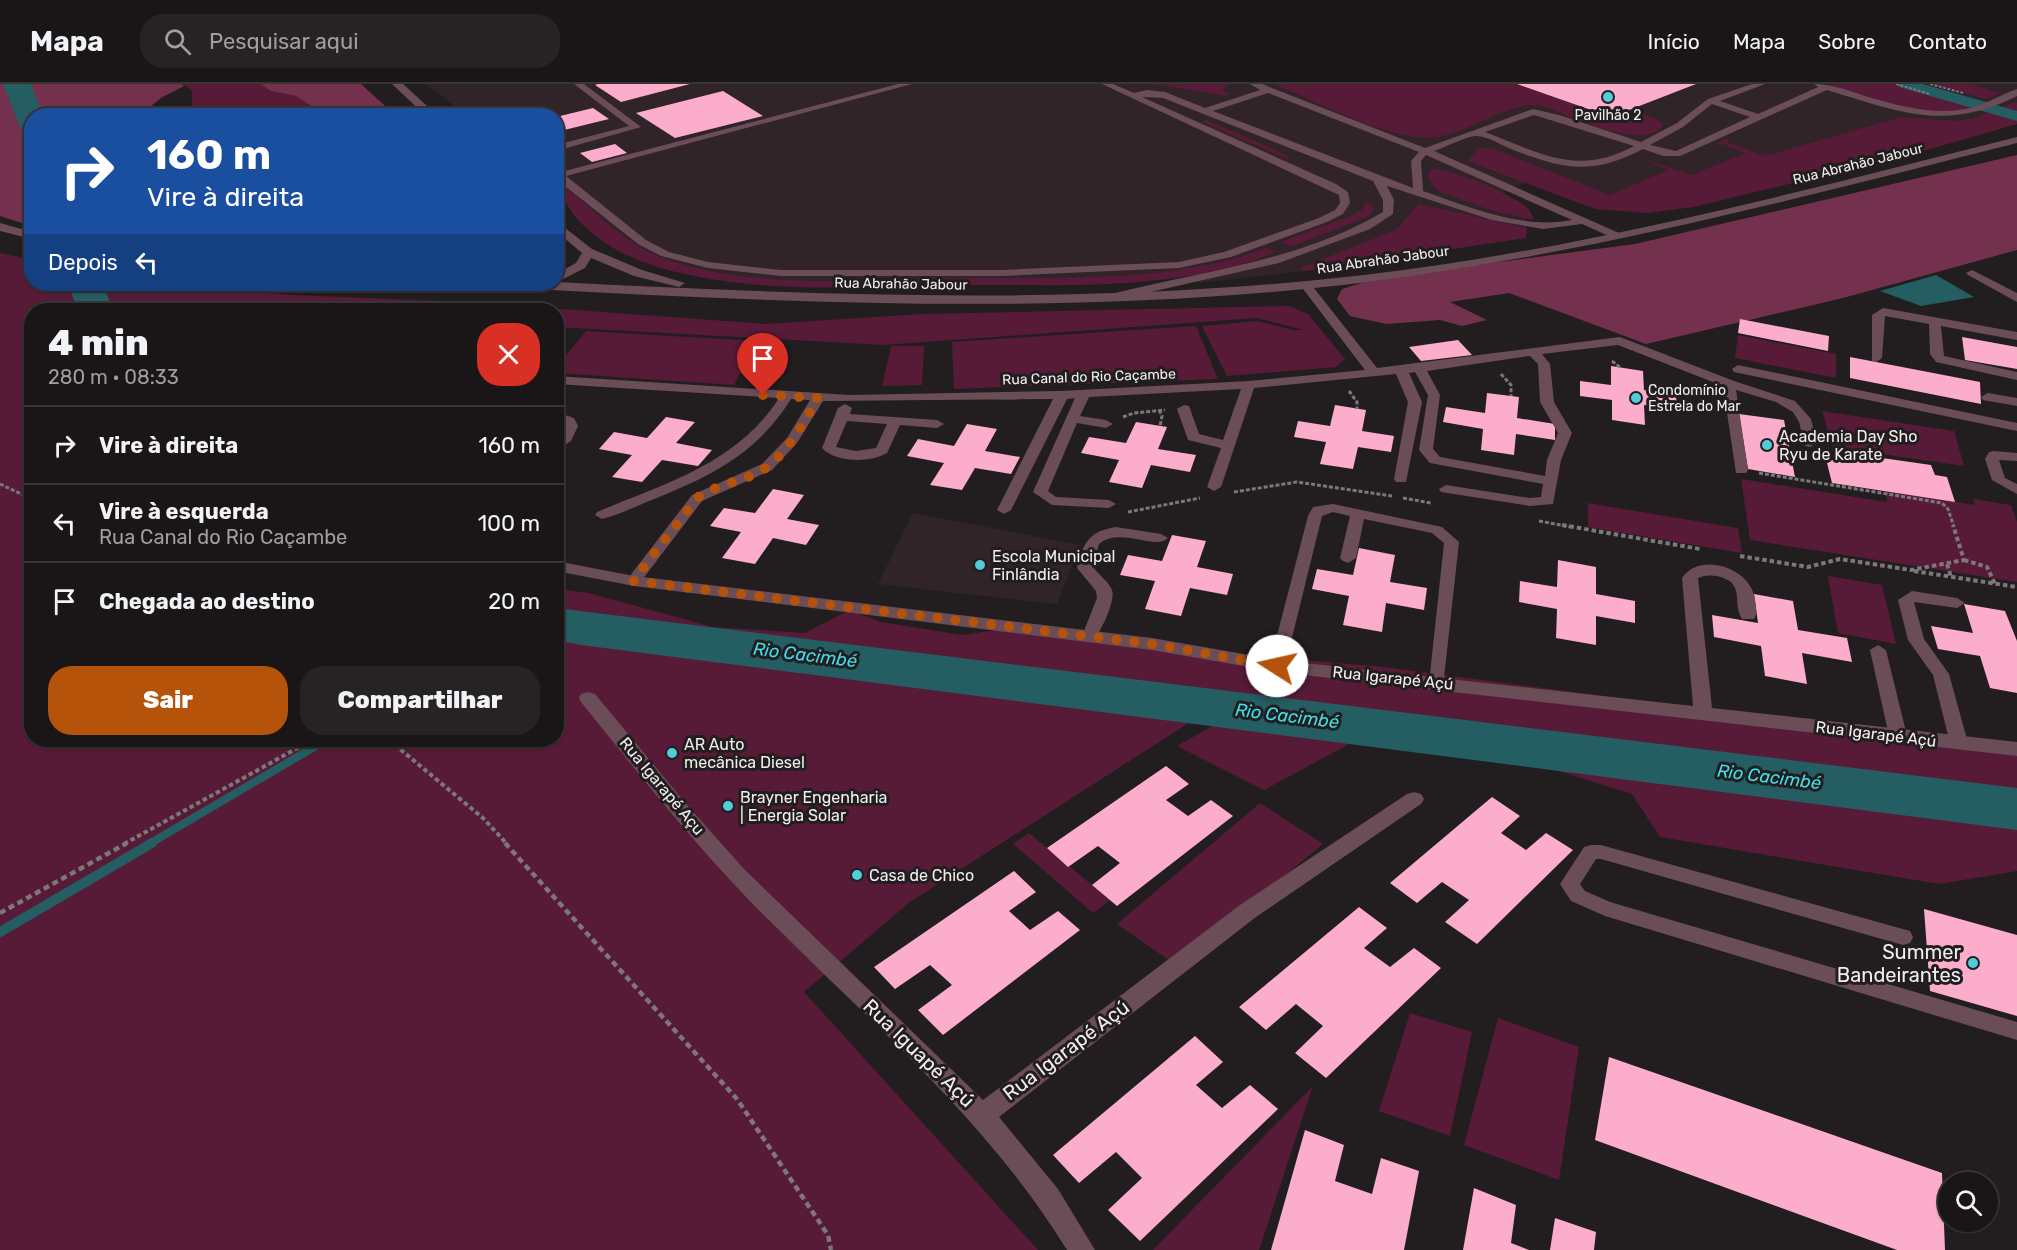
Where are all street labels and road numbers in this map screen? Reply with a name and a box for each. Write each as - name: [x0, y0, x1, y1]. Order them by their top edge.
- street label: Rua Abrahão Jabour: [1791, 139, 1925, 188]
- street label: Rua Abrahão Jabour: [1316, 242, 1451, 278]
- street label: Rua Abrahão Jabour: [834, 274, 969, 294]
- street label: Rua Canal do Rio Caçambe: [1002, 365, 1176, 389]
- street label: Rua Igarapé Açú: [1332, 662, 1454, 694]
- street label: Rua Igarapé Açú: [1815, 717, 1937, 751]
- street label: Rua Igarapé Açu: [616, 733, 708, 839]
- street label: Rua Iguapé Açú: [858, 994, 980, 1112]
- street label: Rua Igarapé Açú: [998, 995, 1134, 1105]

